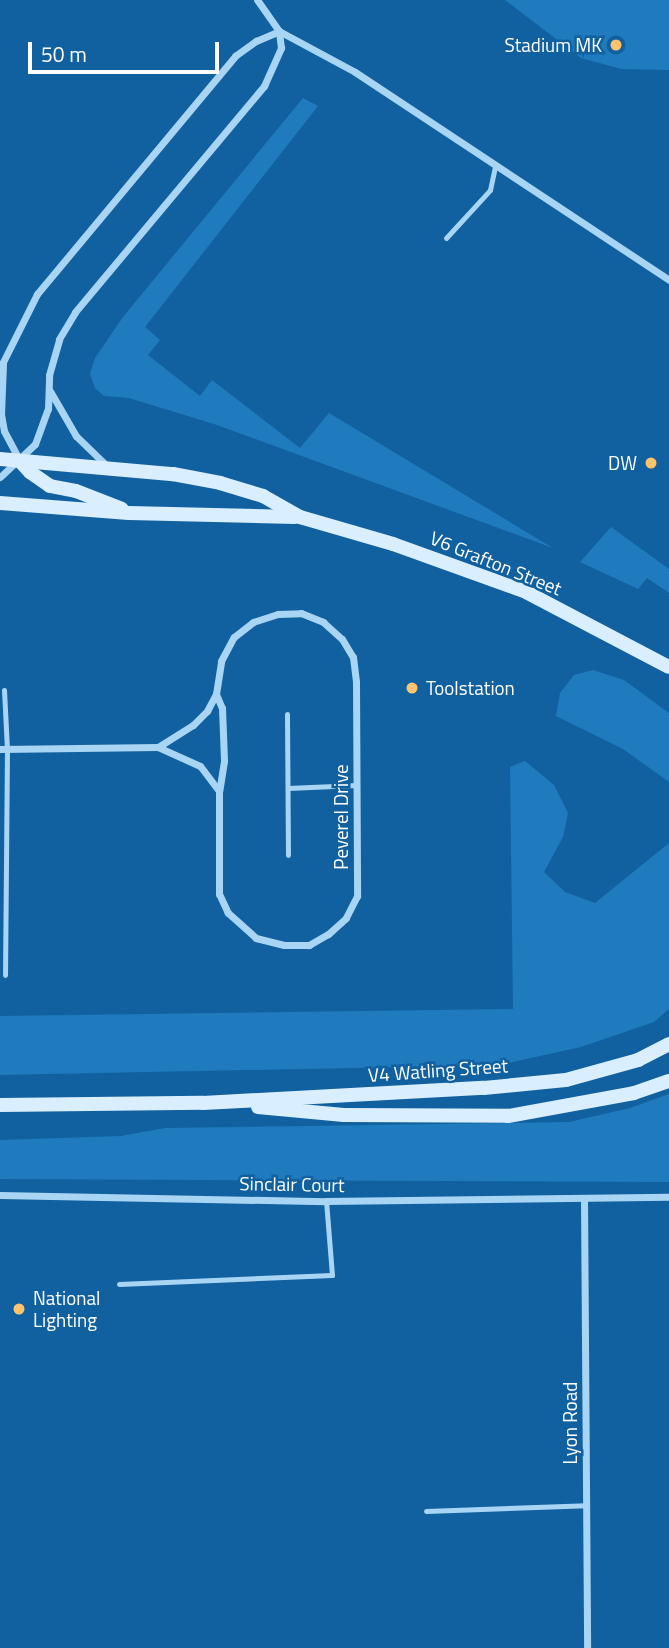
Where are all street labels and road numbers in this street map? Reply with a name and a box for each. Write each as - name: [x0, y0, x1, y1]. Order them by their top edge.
- street label: V6 Grafton Street: [427, 526, 565, 600]
- street label: Peverel Drive: [330, 764, 352, 870]
- street label: V4 Watling Street: [367, 1054, 509, 1086]
- street label: Sinclair Court: [239, 1172, 345, 1196]
- street label: Lyon Road: [559, 1382, 581, 1464]

